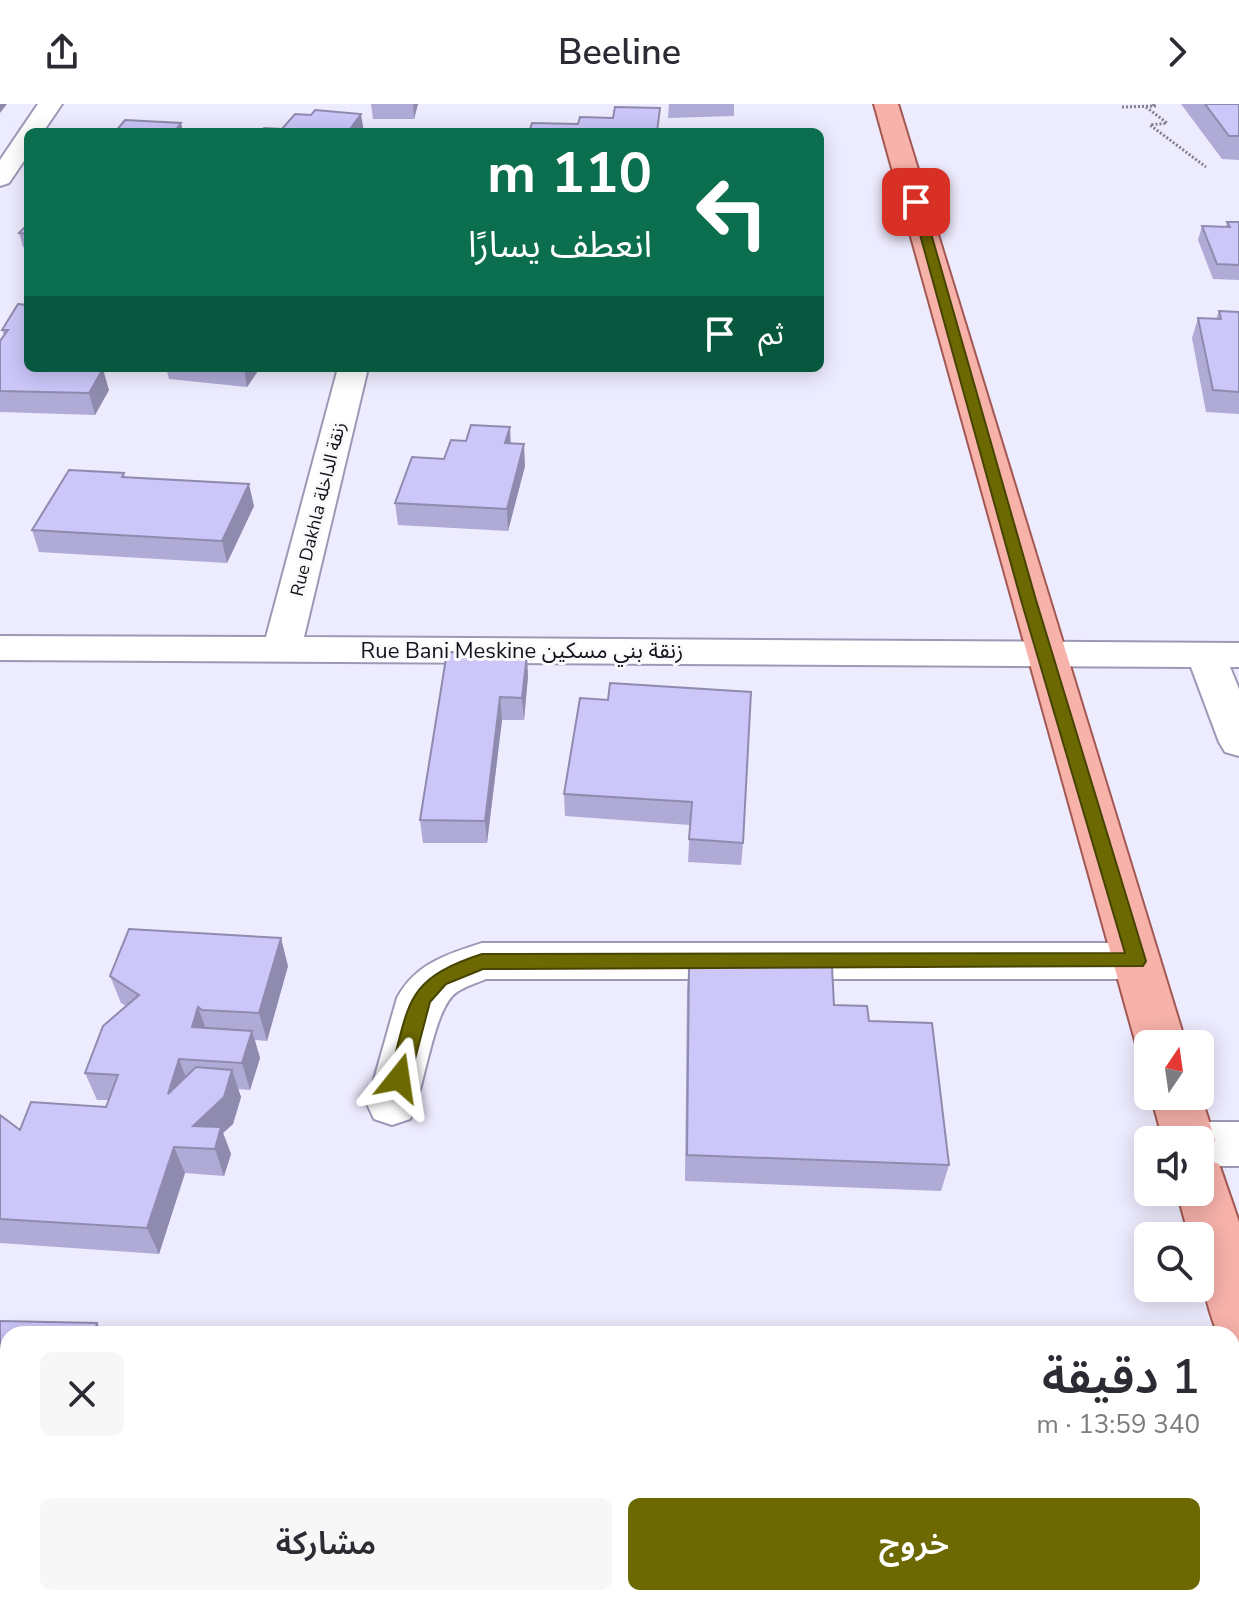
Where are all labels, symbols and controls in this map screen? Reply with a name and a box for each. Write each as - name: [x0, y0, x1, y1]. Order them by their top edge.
- text: Beeline: [558, 28, 681, 77]
- icon: share: [40, 30, 84, 74]
- icon: forward: [1155, 30, 1199, 74]
- text: 110 m: [487, 135, 652, 212]
- icon: left: [680, 160, 784, 264]
- pin: [882, 168, 950, 236]
- icon: arrive: [894, 180, 938, 224]
- text: انعطف يسارًا: [468, 221, 652, 270]
- icon: arrive: [698, 312, 742, 356]
- text: ثم: [758, 314, 784, 355]
- street label: Rue Dakhla زنقة الداخلة: [285, 419, 351, 599]
- street label: Rue Bani Meskine زنقة بني مسكين: [361, 636, 683, 667]
- north arrow: [1134, 1030, 1214, 1110]
- map controls: [1134, 1030, 1214, 1302]
- position arrow: [357, 1036, 441, 1120]
- button: sound: [1134, 1126, 1214, 1206]
- button: search: [1134, 1222, 1214, 1302]
- text: 1 دقيقة: [1042, 1344, 1200, 1410]
- button: close: [40, 1352, 124, 1436]
- text: 340 m · 13:59: [1037, 1407, 1200, 1442]
- button: مشاركة: [40, 1498, 612, 1590]
- button: خروج: [628, 1498, 1200, 1590]

